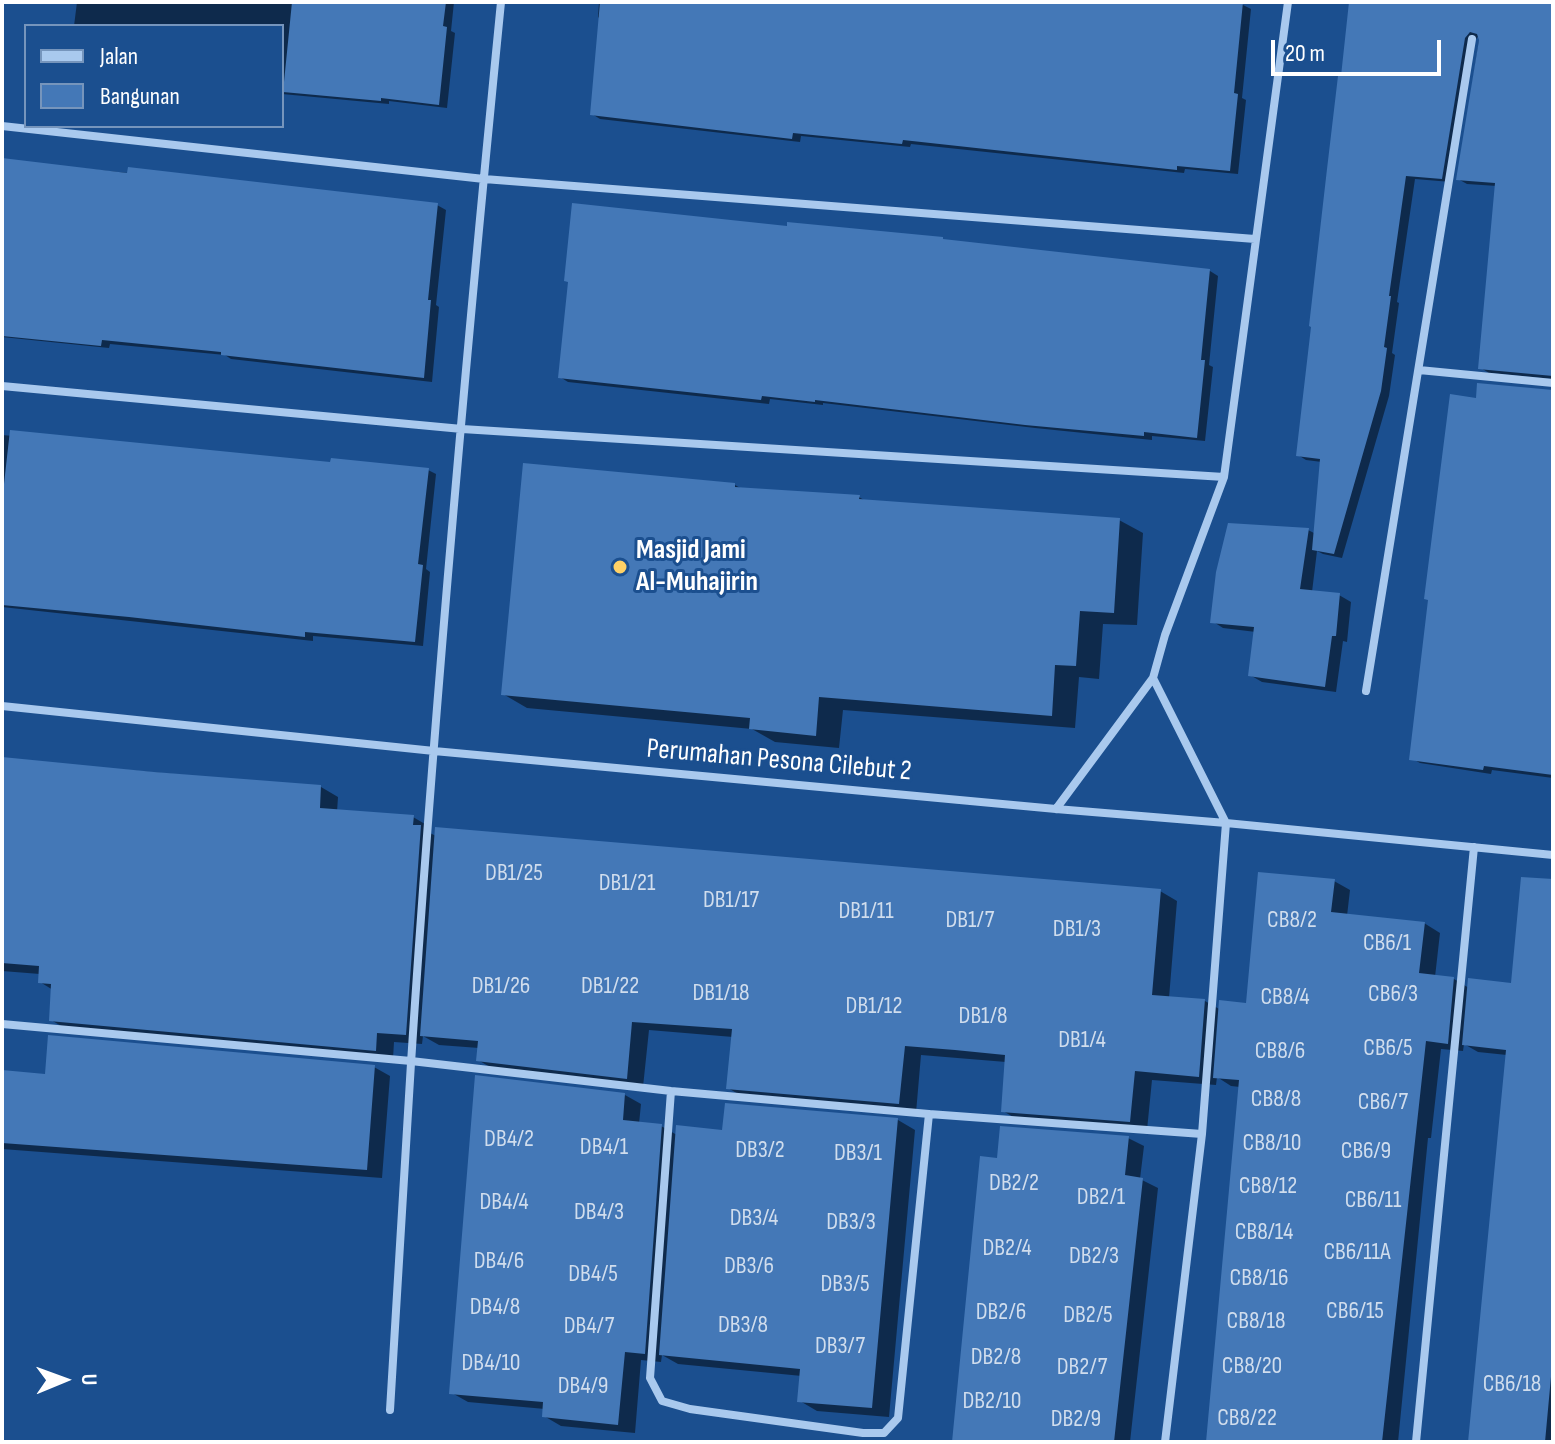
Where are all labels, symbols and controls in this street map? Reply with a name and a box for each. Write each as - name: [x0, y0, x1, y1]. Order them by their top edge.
- legend: [24, 24, 284, 128]
- scale bar: [1275, 24, 1445, 74]
- text: 20 m: [1285, 39, 1325, 68]
- text: Jalan: [100, 42, 138, 71]
- text: Bangunan: [100, 82, 180, 111]
- place label: Masjid Jami Al-Muhajirin: [636, 534, 758, 600]
- marker: Masjid Jami Al-Muhajirin: [611, 558, 629, 576]
- street label: Perumahan Pesona Cilebut 2: [645, 733, 913, 789]
- house number: DB1/25: [485, 860, 543, 888]
- house number: DB1/21: [599, 870, 655, 898]
- house number: DB1/17: [703, 887, 759, 915]
- house number: DB1/11: [838, 898, 894, 926]
- house number: DB1/7: [946, 907, 994, 935]
- house number: CB8/2: [1267, 907, 1317, 935]
- house number: DB1/3: [1053, 916, 1101, 944]
- house number: CB6/1: [1363, 930, 1411, 958]
- house number: DB1/26: [472, 973, 530, 1001]
- house number: DB1/22: [581, 973, 639, 1001]
- house number: DB1/18: [692, 980, 750, 1008]
- house number: CB6/3: [1368, 981, 1418, 1009]
- house number: CB8/4: [1260, 984, 1310, 1012]
- house number: DB1/12: [846, 993, 902, 1021]
- house number: DB1/8: [959, 1003, 1007, 1031]
- house number: DB1/4: [1058, 1027, 1106, 1055]
- house number: CB6/5: [1363, 1035, 1413, 1063]
- house number: CB8/6: [1255, 1038, 1305, 1066]
- house number: CB8/8: [1251, 1086, 1301, 1114]
- house number: CB6/7: [1358, 1089, 1408, 1117]
- house number: DB4/2: [484, 1126, 534, 1154]
- house number: CB8/10: [1243, 1130, 1301, 1158]
- house number: DB4/1: [580, 1134, 628, 1162]
- house number: DB3/2: [735, 1137, 785, 1165]
- house number: CB6/9: [1341, 1138, 1391, 1166]
- house number: DB3/1: [834, 1140, 882, 1168]
- house number: DB2/2: [989, 1170, 1039, 1198]
- house number: CB8/12: [1239, 1173, 1297, 1201]
- house number: DB2/1: [1077, 1184, 1125, 1212]
- house number: CB6/11: [1345, 1187, 1401, 1215]
- house number: DB4/4: [479, 1189, 529, 1217]
- house number: DB4/3: [574, 1199, 624, 1227]
- house number: DB3/4: [730, 1205, 778, 1233]
- house number: DB3/3: [826, 1209, 876, 1237]
- house number: CB8/14: [1235, 1219, 1293, 1247]
- house number: DB2/4: [982, 1235, 1032, 1263]
- house number: CB6/11A: [1323, 1239, 1391, 1267]
- house number: DB2/3: [1069, 1243, 1119, 1271]
- house number: DB4/6: [474, 1248, 524, 1276]
- house number: DB3/6: [724, 1253, 774, 1281]
- house number: DB4/5: [568, 1261, 618, 1289]
- house number: CB8/16: [1230, 1265, 1288, 1293]
- house number: DB3/5: [820, 1271, 870, 1299]
- house number: DB4/8: [470, 1294, 520, 1322]
- house number: CB6/15: [1326, 1298, 1384, 1326]
- house number: DB2/6: [976, 1299, 1026, 1327]
- house number: DB2/5: [1063, 1302, 1113, 1330]
- house number: CB8/18: [1227, 1308, 1285, 1336]
- house number: DB3/8: [718, 1312, 768, 1340]
- house number: DB4/7: [564, 1313, 614, 1341]
- house number: DB3/7: [815, 1333, 865, 1361]
- north arrow: [24, 1340, 104, 1420]
- house number: DB2/8: [971, 1344, 1021, 1372]
- house number: DB4/10: [462, 1350, 520, 1378]
- house number: CB8/20: [1222, 1353, 1282, 1381]
- house number: DB2/7: [1057, 1354, 1107, 1382]
- house number: CB6/18: [1483, 1371, 1541, 1399]
- house number: DB4/9: [558, 1373, 608, 1401]
- text: U: [75, 1374, 102, 1386]
- house number: DB2/10: [963, 1388, 1021, 1416]
- house number: CB8/22: [1217, 1405, 1277, 1433]
- house number: DB2/9: [1051, 1406, 1101, 1434]

